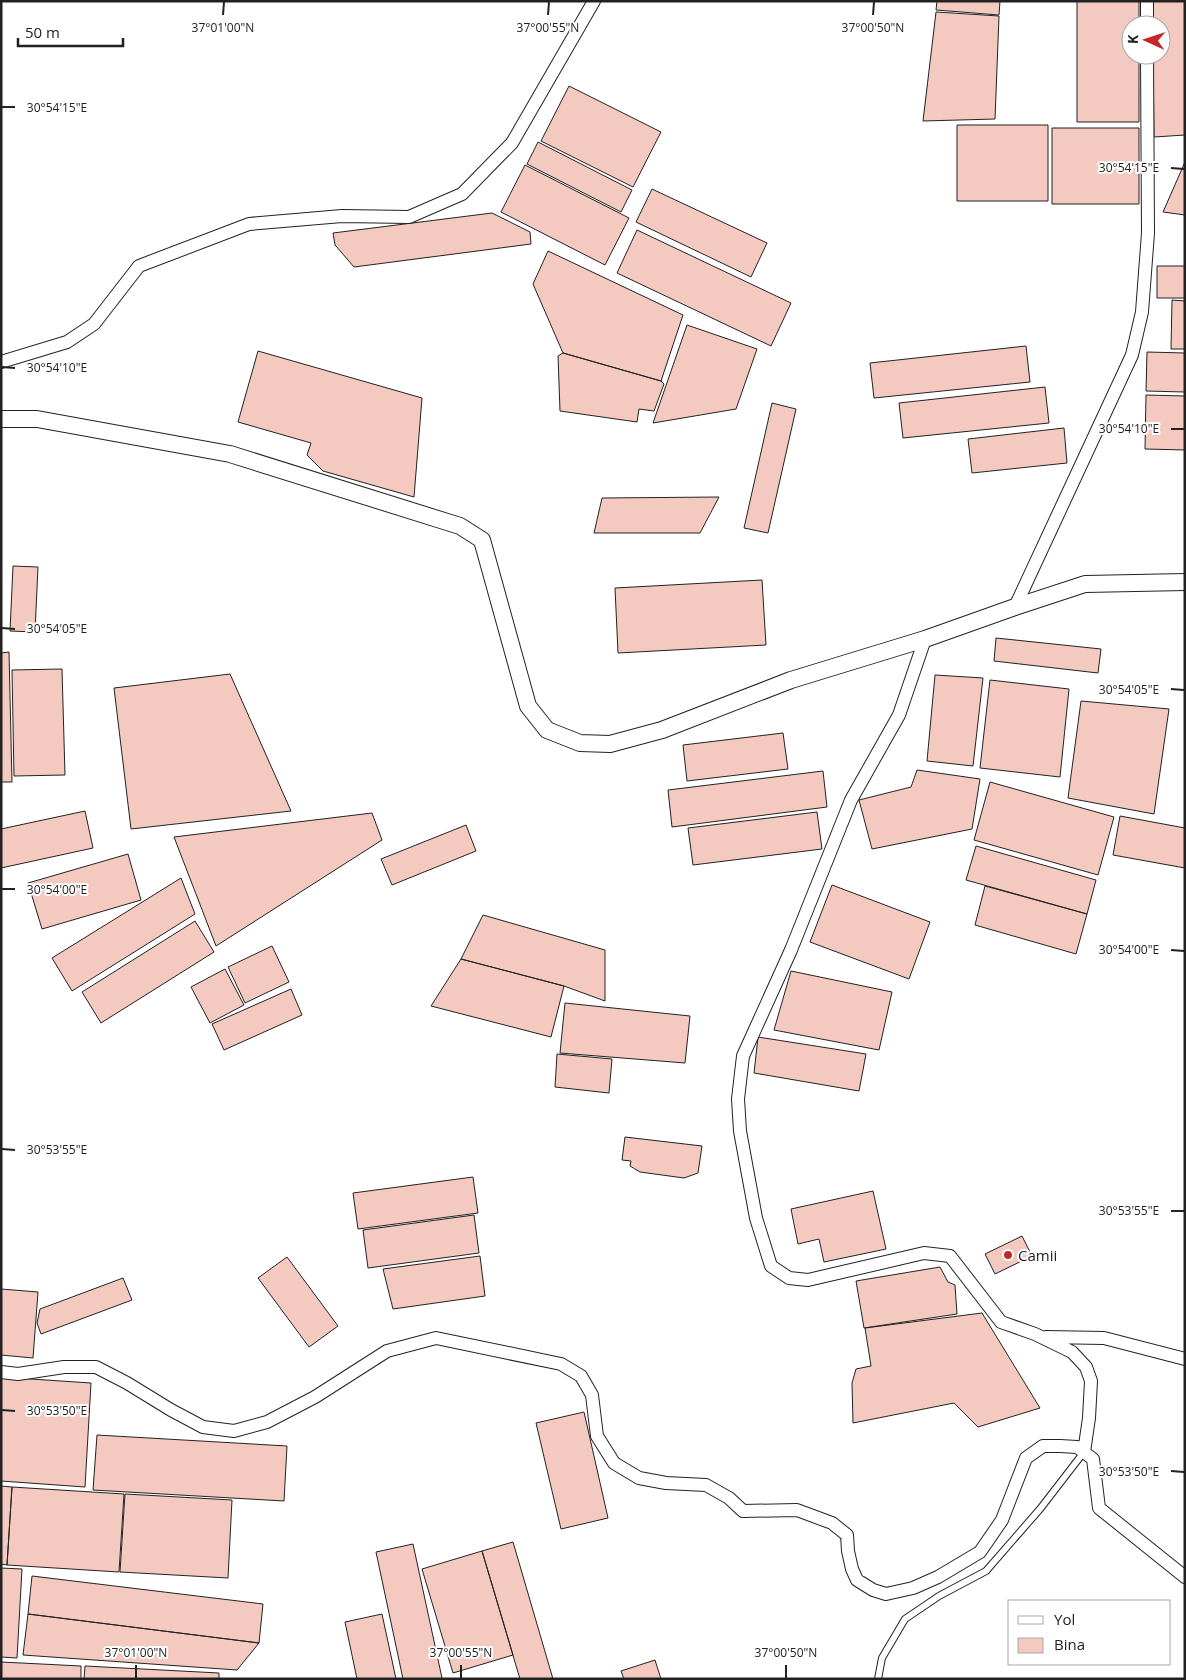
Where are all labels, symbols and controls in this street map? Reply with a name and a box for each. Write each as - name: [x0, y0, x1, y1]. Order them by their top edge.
- scale bar: [18, 15, 122, 47]
- north arrow: [1121, 15, 1171, 65]
- text: 37°01'00"N: [192, 19, 254, 36]
- text: 37°00'55"N: [517, 19, 579, 36]
- text: 37°00'50"N: [842, 19, 904, 36]
- text: 50 m: [25, 22, 60, 42]
- text: K: [1123, 33, 1142, 44]
- text: 30°54'15"E: [27, 99, 87, 116]
- text: 30°54'15"E: [1099, 159, 1159, 176]
- text: 30°54'10"E: [27, 359, 87, 376]
- text: 30°54'10"E: [1099, 420, 1159, 437]
- text: 30°54'05"E: [27, 620, 87, 637]
- text: 30°54'05"E: [1099, 681, 1159, 698]
- text: 30°54'00"E: [27, 881, 87, 898]
- text: 30°54'00"E: [1099, 941, 1159, 958]
- text: 30°53'55"E: [27, 1141, 87, 1158]
- text: 30°53'55"E: [1099, 1202, 1159, 1219]
- place label: Camii: [1018, 1245, 1057, 1265]
- marker: Camii: [1002, 1249, 1014, 1261]
- text: 30°53'50"E: [27, 1402, 87, 1419]
- text: 30°53'50"E: [1099, 1463, 1159, 1480]
- legend: [1008, 1600, 1171, 1665]
- text: Yol: [1054, 1609, 1075, 1629]
- text: Bina: [1054, 1634, 1085, 1654]
- text: 37°01'00"N: [105, 1644, 167, 1661]
- text: 37°00'55"N: [430, 1644, 492, 1661]
- text: 37°00'50"N: [755, 1644, 817, 1661]

